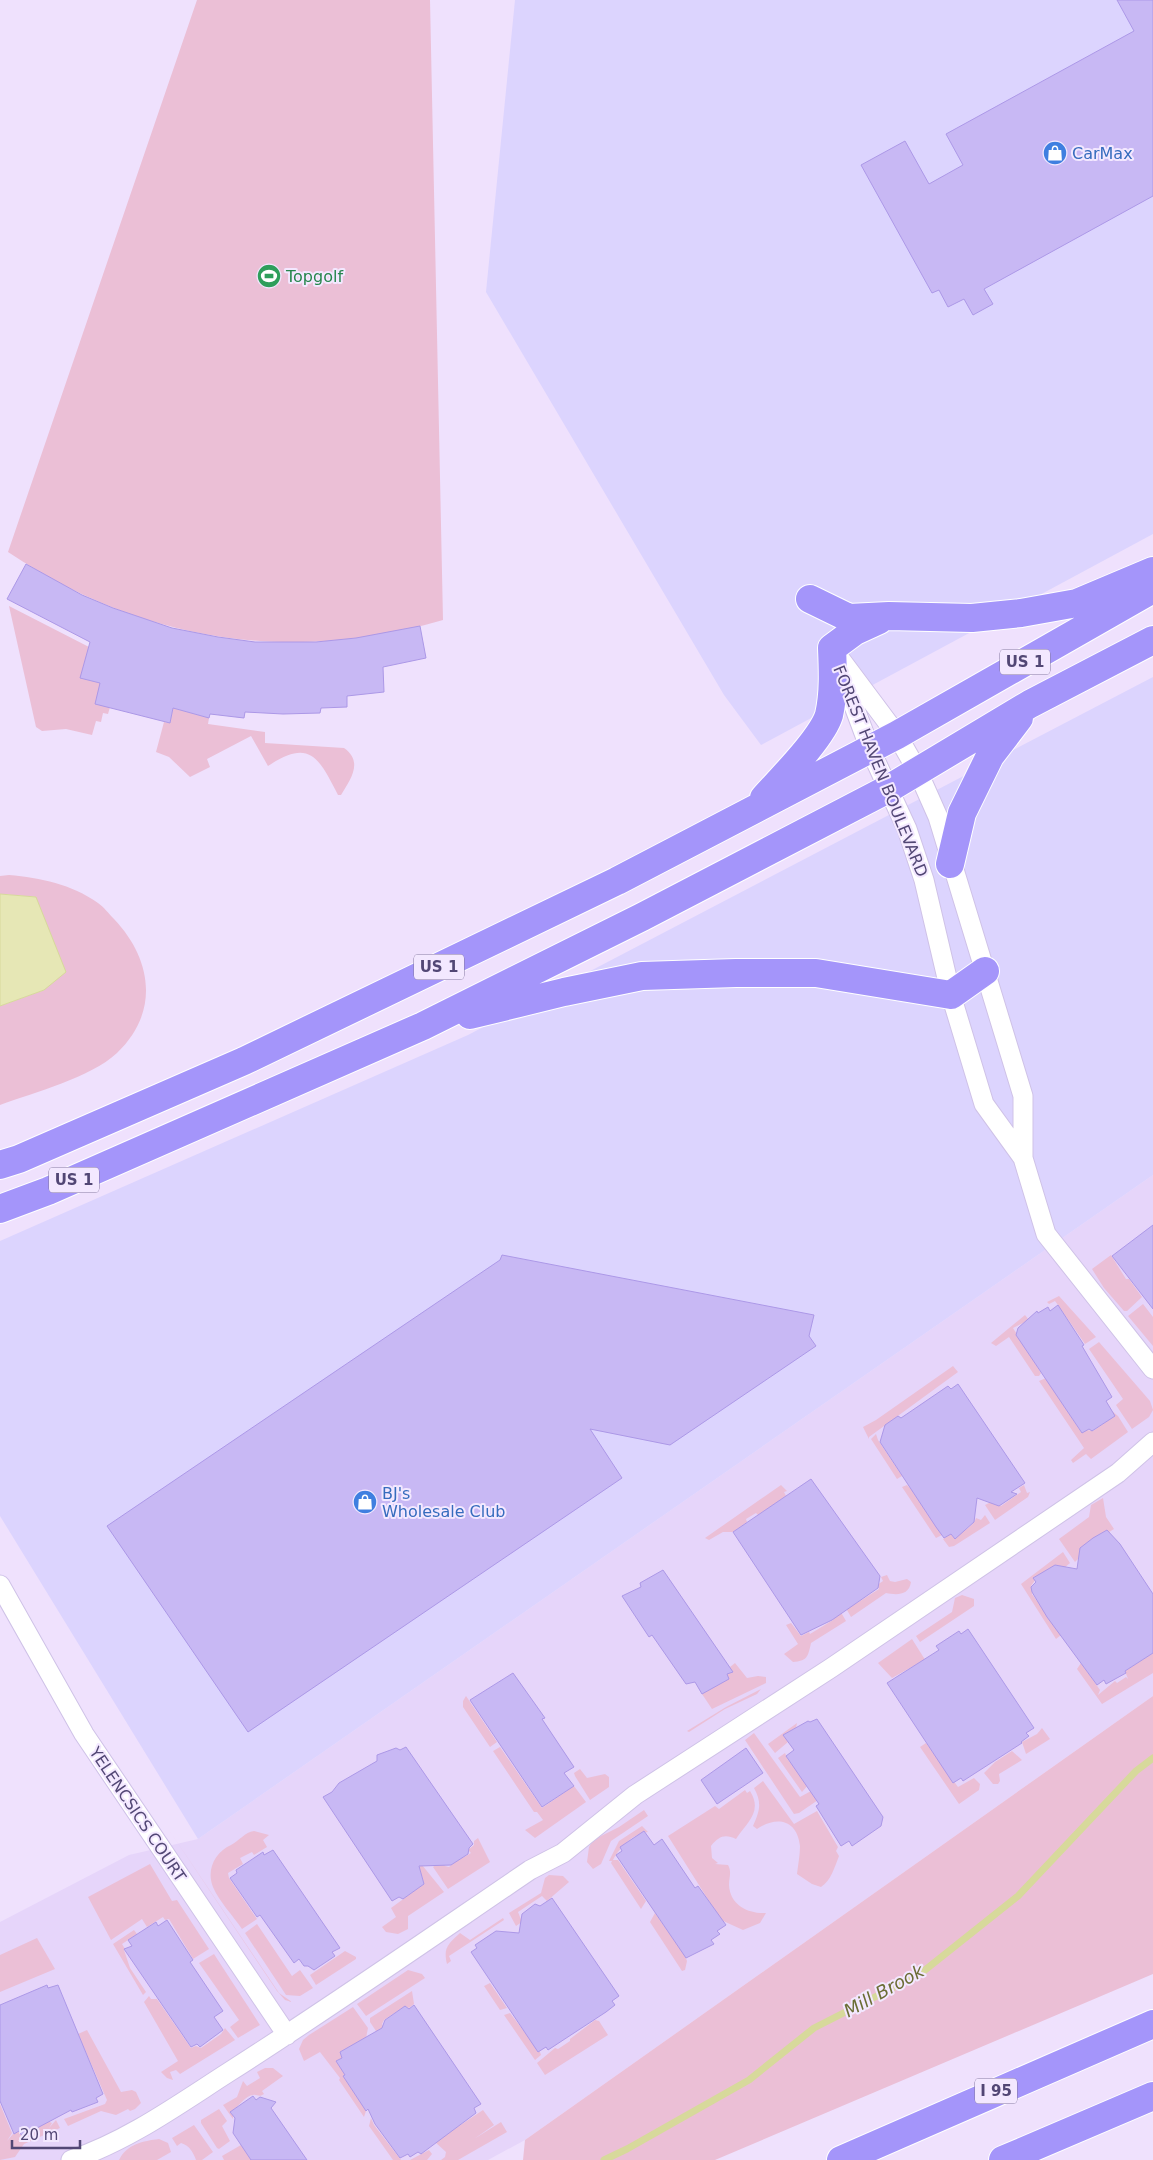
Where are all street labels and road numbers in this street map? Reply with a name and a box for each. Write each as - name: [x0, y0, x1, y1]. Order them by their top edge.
- road number: US 1: [1000, 650, 1050, 674]
- street label: FOREST HAVEN BOULEVARD: [829, 663, 932, 880]
- road number: US 1: [414, 954, 464, 980]
- road number: US 1: [49, 1168, 99, 1192]
- street label: YELENCSICS COURT: [85, 1742, 190, 1885]
- road number: I 95: [975, 2078, 1017, 2104]

